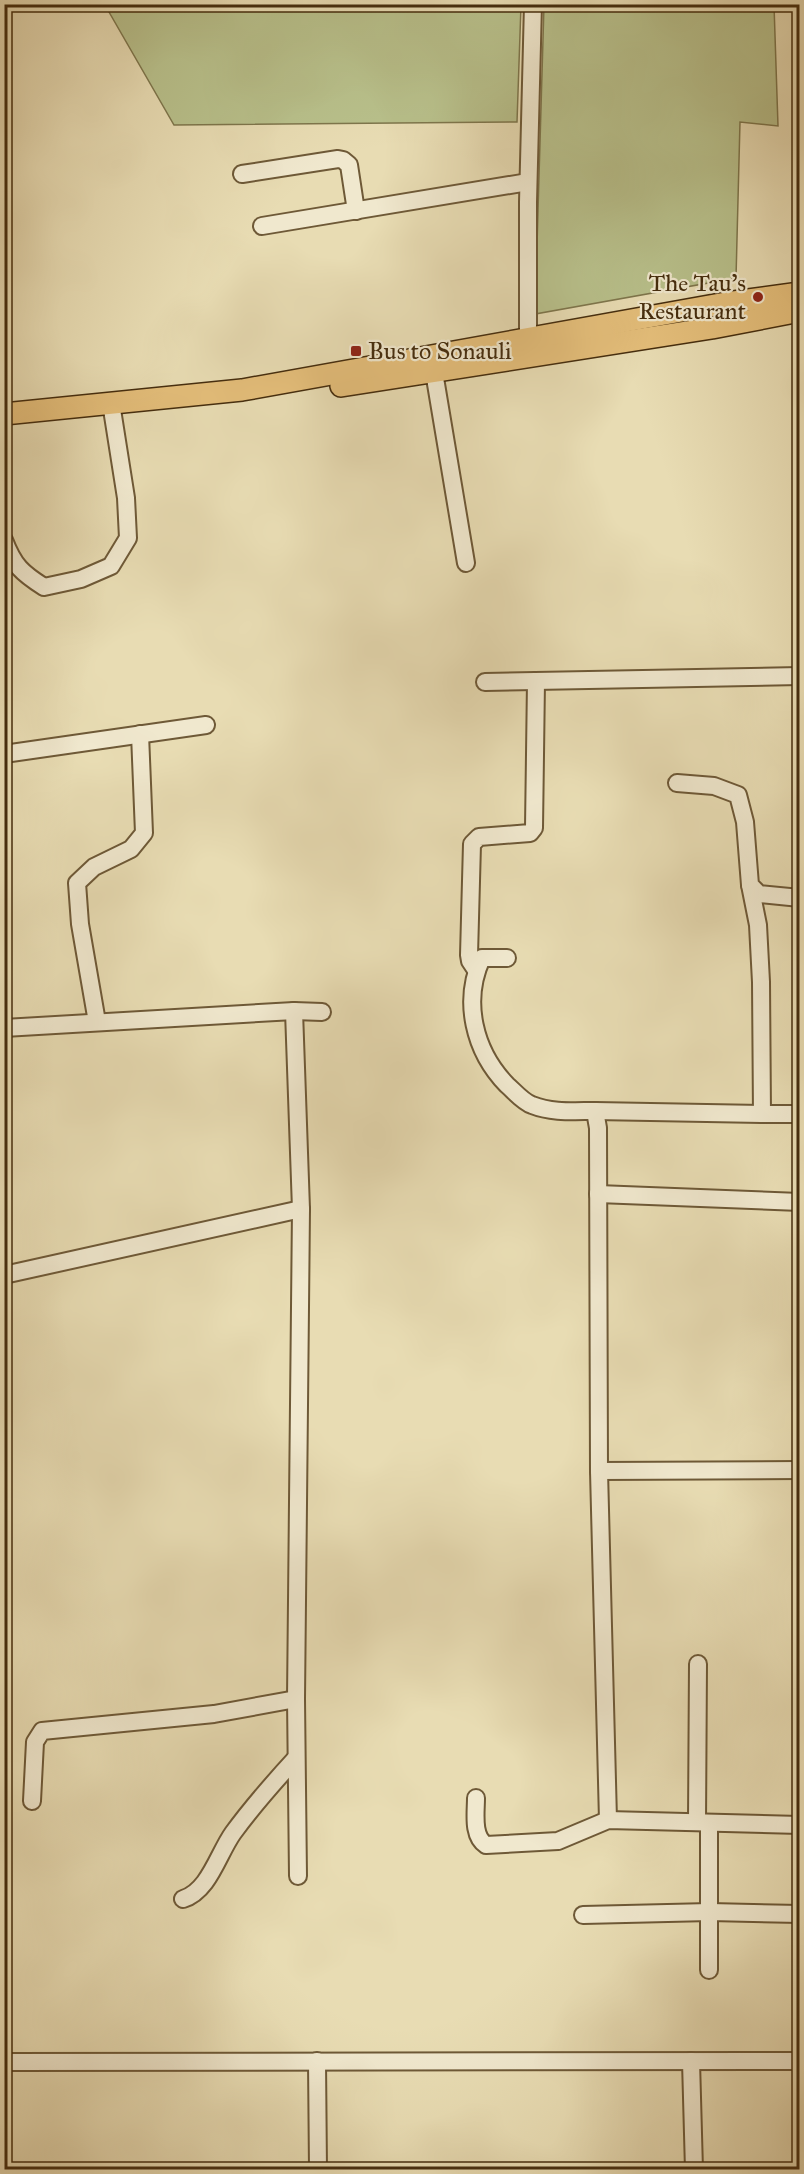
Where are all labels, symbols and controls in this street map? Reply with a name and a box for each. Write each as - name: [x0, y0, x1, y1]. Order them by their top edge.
- place label: The Tau's Restaurant: [639, 268, 746, 326]
- marker: The Tau's Restaurant: [751, 290, 765, 304]
- place label: Bus to Sonauli: [368, 336, 512, 366]
- marker: Bus to Sonauli: [349, 344, 363, 358]

